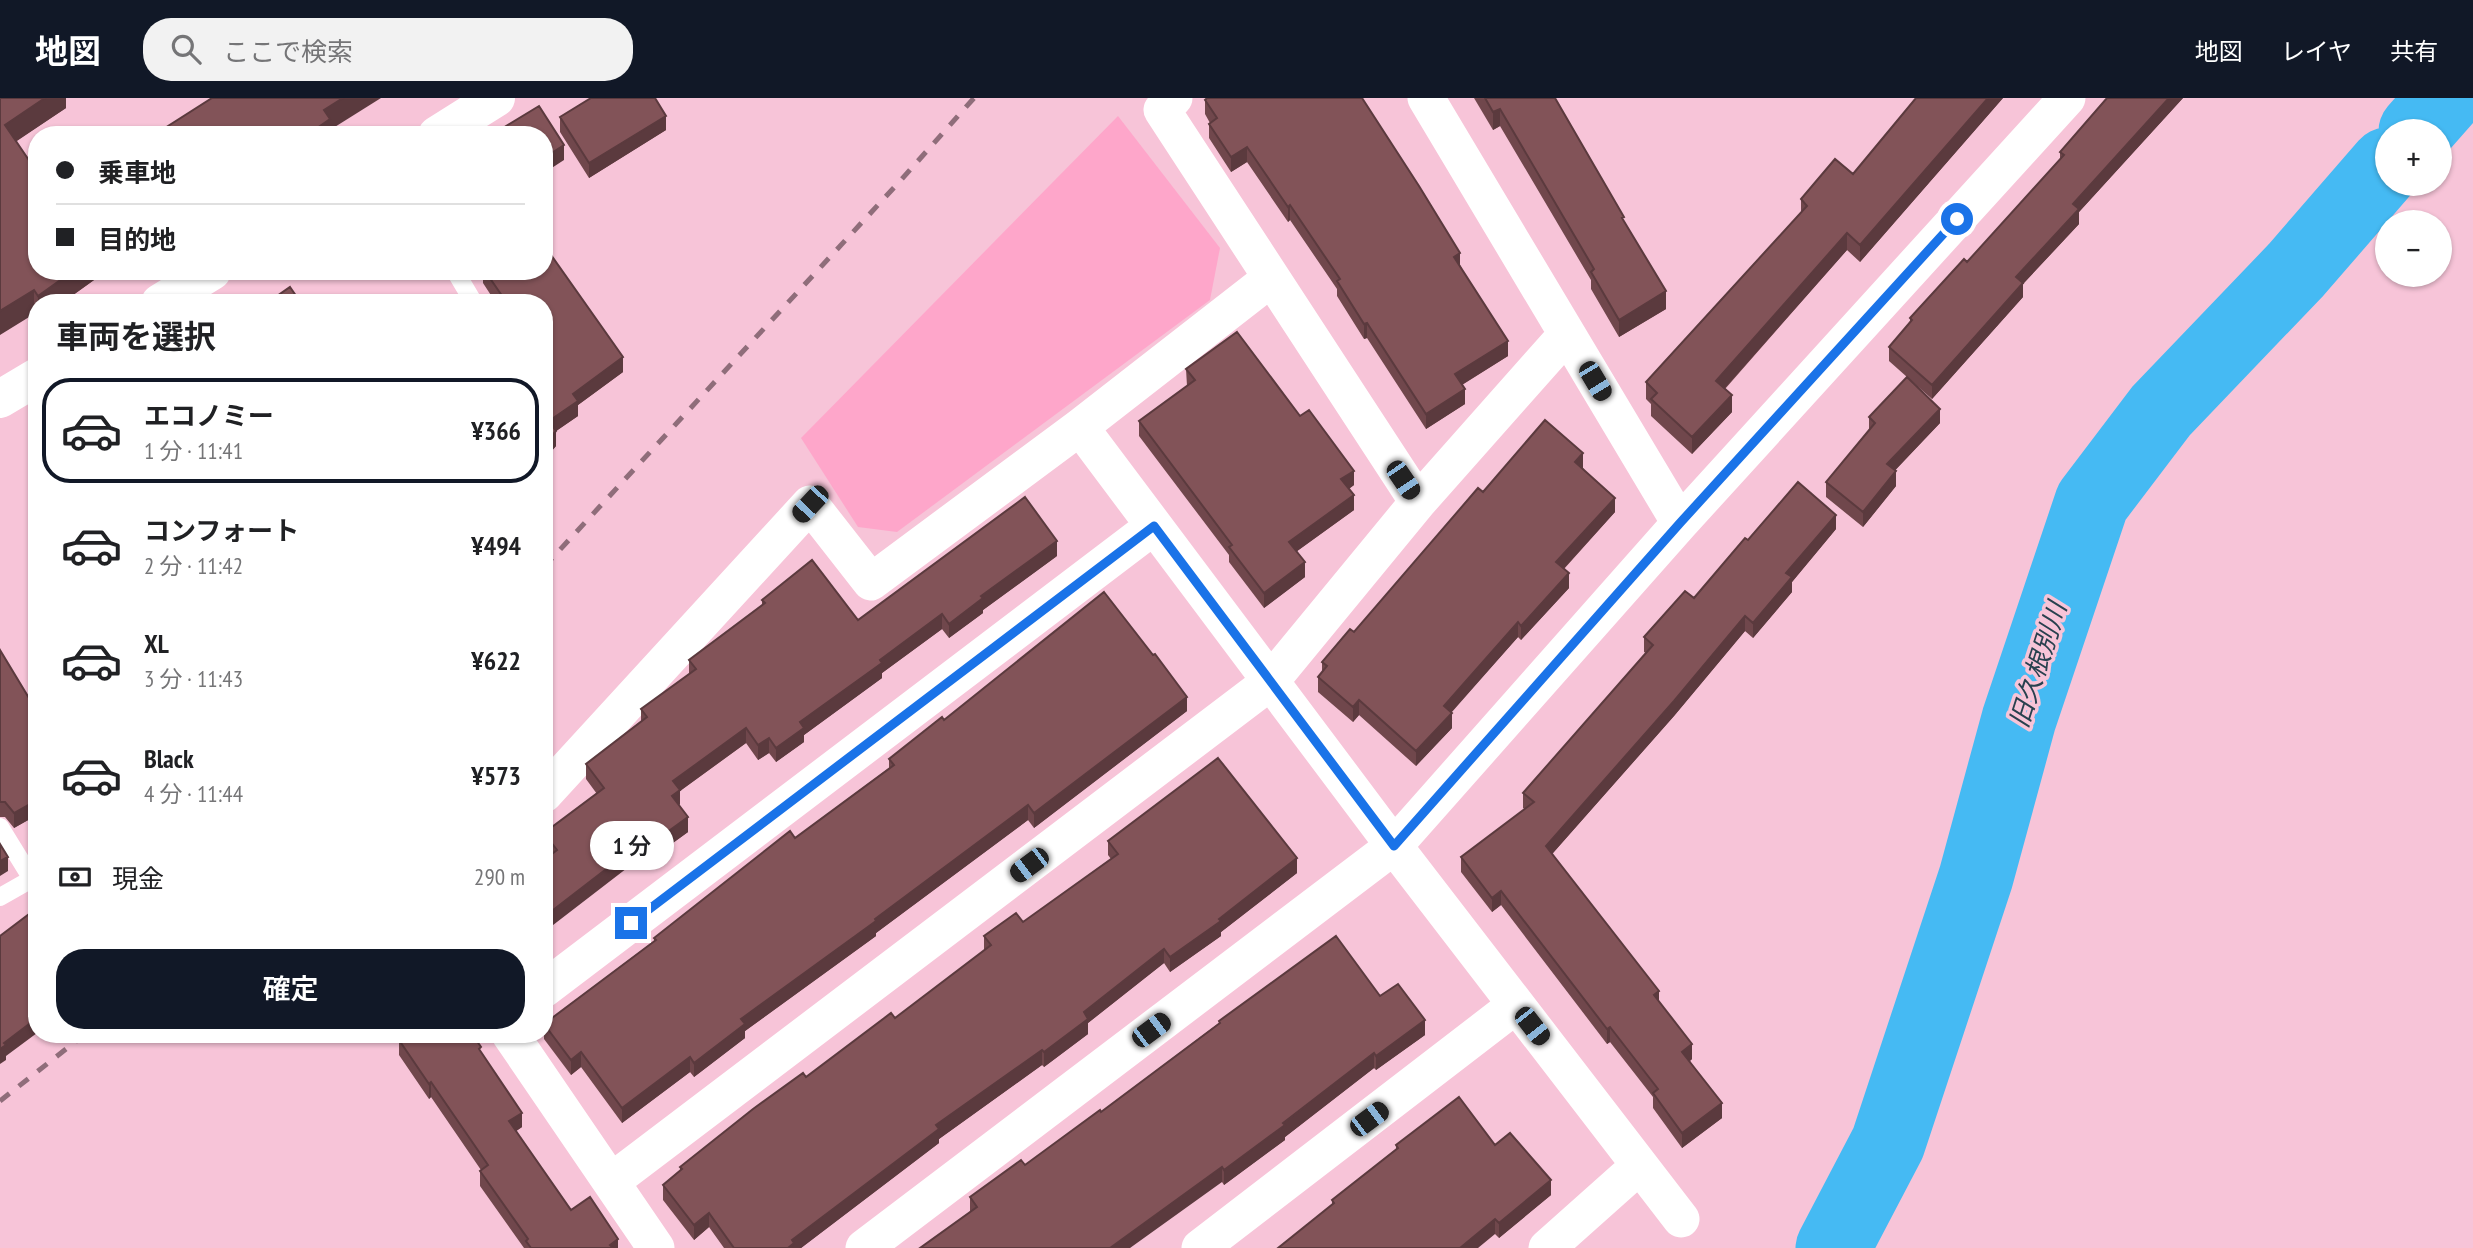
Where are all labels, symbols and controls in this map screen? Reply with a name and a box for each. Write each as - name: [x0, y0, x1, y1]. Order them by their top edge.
- search box: [143, 18, 633, 81]
- text: 地図: [35, 29, 101, 72]
- icon: search: [167, 30, 205, 68]
- text: ここで検索: [223, 35, 353, 68]
- text: 地図: [2195, 36, 2243, 67]
- text: レイヤ: [2281, 36, 2352, 67]
- text: 共有: [2390, 36, 2438, 67]
- map controls: [2375, 119, 2452, 287]
- button: +: [2375, 119, 2452, 196]
- text: 乗車地: [98, 156, 176, 189]
- route start: [1941, 203, 1973, 235]
- button: −: [2375, 210, 2452, 287]
- text: 目的地: [98, 223, 176, 256]
- text: 車両を選択: [56, 315, 216, 357]
- car: [1576, 358, 1615, 404]
- icon: car: [60, 399, 123, 462]
- text: エコノミー: [144, 399, 274, 432]
- text: ¥366: [471, 414, 521, 447]
- text: 1 分 · 11:41: [144, 436, 243, 465]
- car: [1383, 457, 1424, 503]
- car: [788, 481, 833, 527]
- icon: car: [60, 514, 123, 577]
- text: コンフォート: [144, 514, 299, 547]
- text: ¥494: [471, 529, 521, 562]
- text: 2 分 · 11:42: [144, 551, 243, 580]
- water label: 旧久根別川: [2002, 595, 2074, 732]
- text: XL: [144, 627, 169, 660]
- icon: car: [60, 629, 123, 692]
- text: ¥622: [471, 644, 521, 677]
- text: 3 分 · 11:43: [144, 664, 243, 693]
- text: Black: [144, 742, 194, 775]
- icon: car: [60, 744, 123, 807]
- text: ¥573: [471, 759, 521, 792]
- text: 4 分 · 11:44: [144, 779, 243, 808]
- callout: 1 分: [589, 822, 673, 870]
- text: 1 分: [613, 831, 651, 860]
- car: [1006, 844, 1053, 886]
- icon: cash: [56, 858, 94, 896]
- text: 現金: [112, 862, 164, 895]
- text: 290 m: [474, 862, 525, 891]
- route end: [615, 907, 647, 939]
- button: 確定: [56, 949, 525, 1029]
- car: [1511, 1003, 1554, 1049]
- car: [1128, 1009, 1175, 1051]
- car: [1346, 1098, 1393, 1140]

